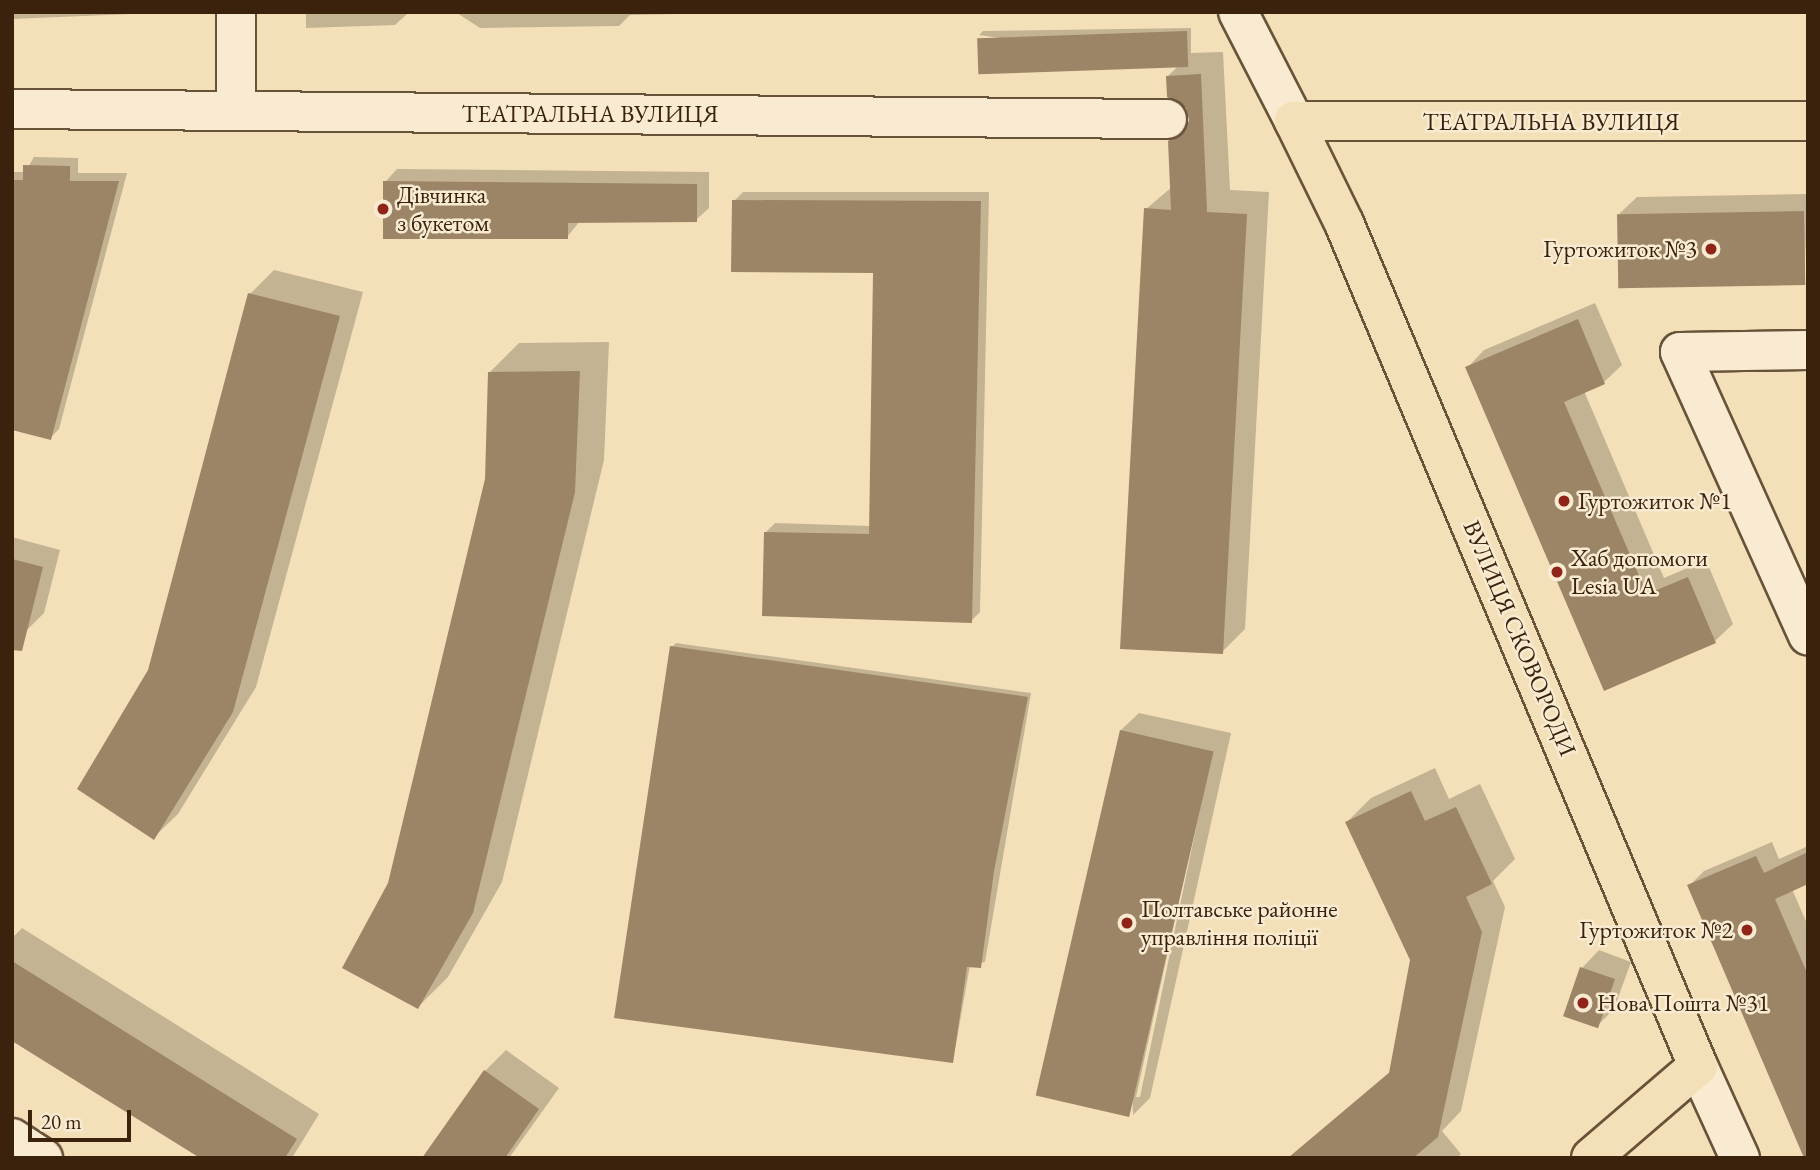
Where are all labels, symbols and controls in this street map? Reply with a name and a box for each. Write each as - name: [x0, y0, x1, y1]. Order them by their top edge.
- street label: ТЕАТРАЛЬНА ВУЛИЦЯ: [461, 100, 719, 128]
- street label: ТЕАТРАЛЬНА ВУЛИЦЯ: [1422, 108, 1680, 136]
- place label: Дівчинка з букетом: [397, 181, 489, 237]
- marker: Дівчинка з букетом: [375, 201, 391, 217]
- place label: Гуртожиток №3: [1543, 235, 1697, 263]
- marker: Гуртожиток №3: [1703, 241, 1719, 257]
- place label: Гуртожиток №1: [1578, 487, 1732, 515]
- marker: Гуртожиток №1: [1556, 493, 1572, 509]
- street label: ВУЛИЦЯ СКОВОРОДИ: [1457, 516, 1583, 760]
- place label: Хаб допомоги Lesia UA: [1571, 544, 1708, 600]
- marker: Хаб допомоги Lesia UA: [1549, 564, 1565, 580]
- place label: Полтавське районне управління поліції: [1141, 895, 1338, 951]
- marker: Полтавське районне управління поліції: [1119, 915, 1135, 931]
- place label: Гуртожиток №2: [1579, 916, 1733, 944]
- marker: Гуртожиток №2: [1739, 922, 1755, 938]
- place label: Нова Пошта №31: [1597, 989, 1769, 1017]
- marker: Нова Пошта №31: [1575, 995, 1591, 1011]
- scale bar: [32, 1096, 135, 1140]
- text: 20 m: [41, 1108, 82, 1135]

